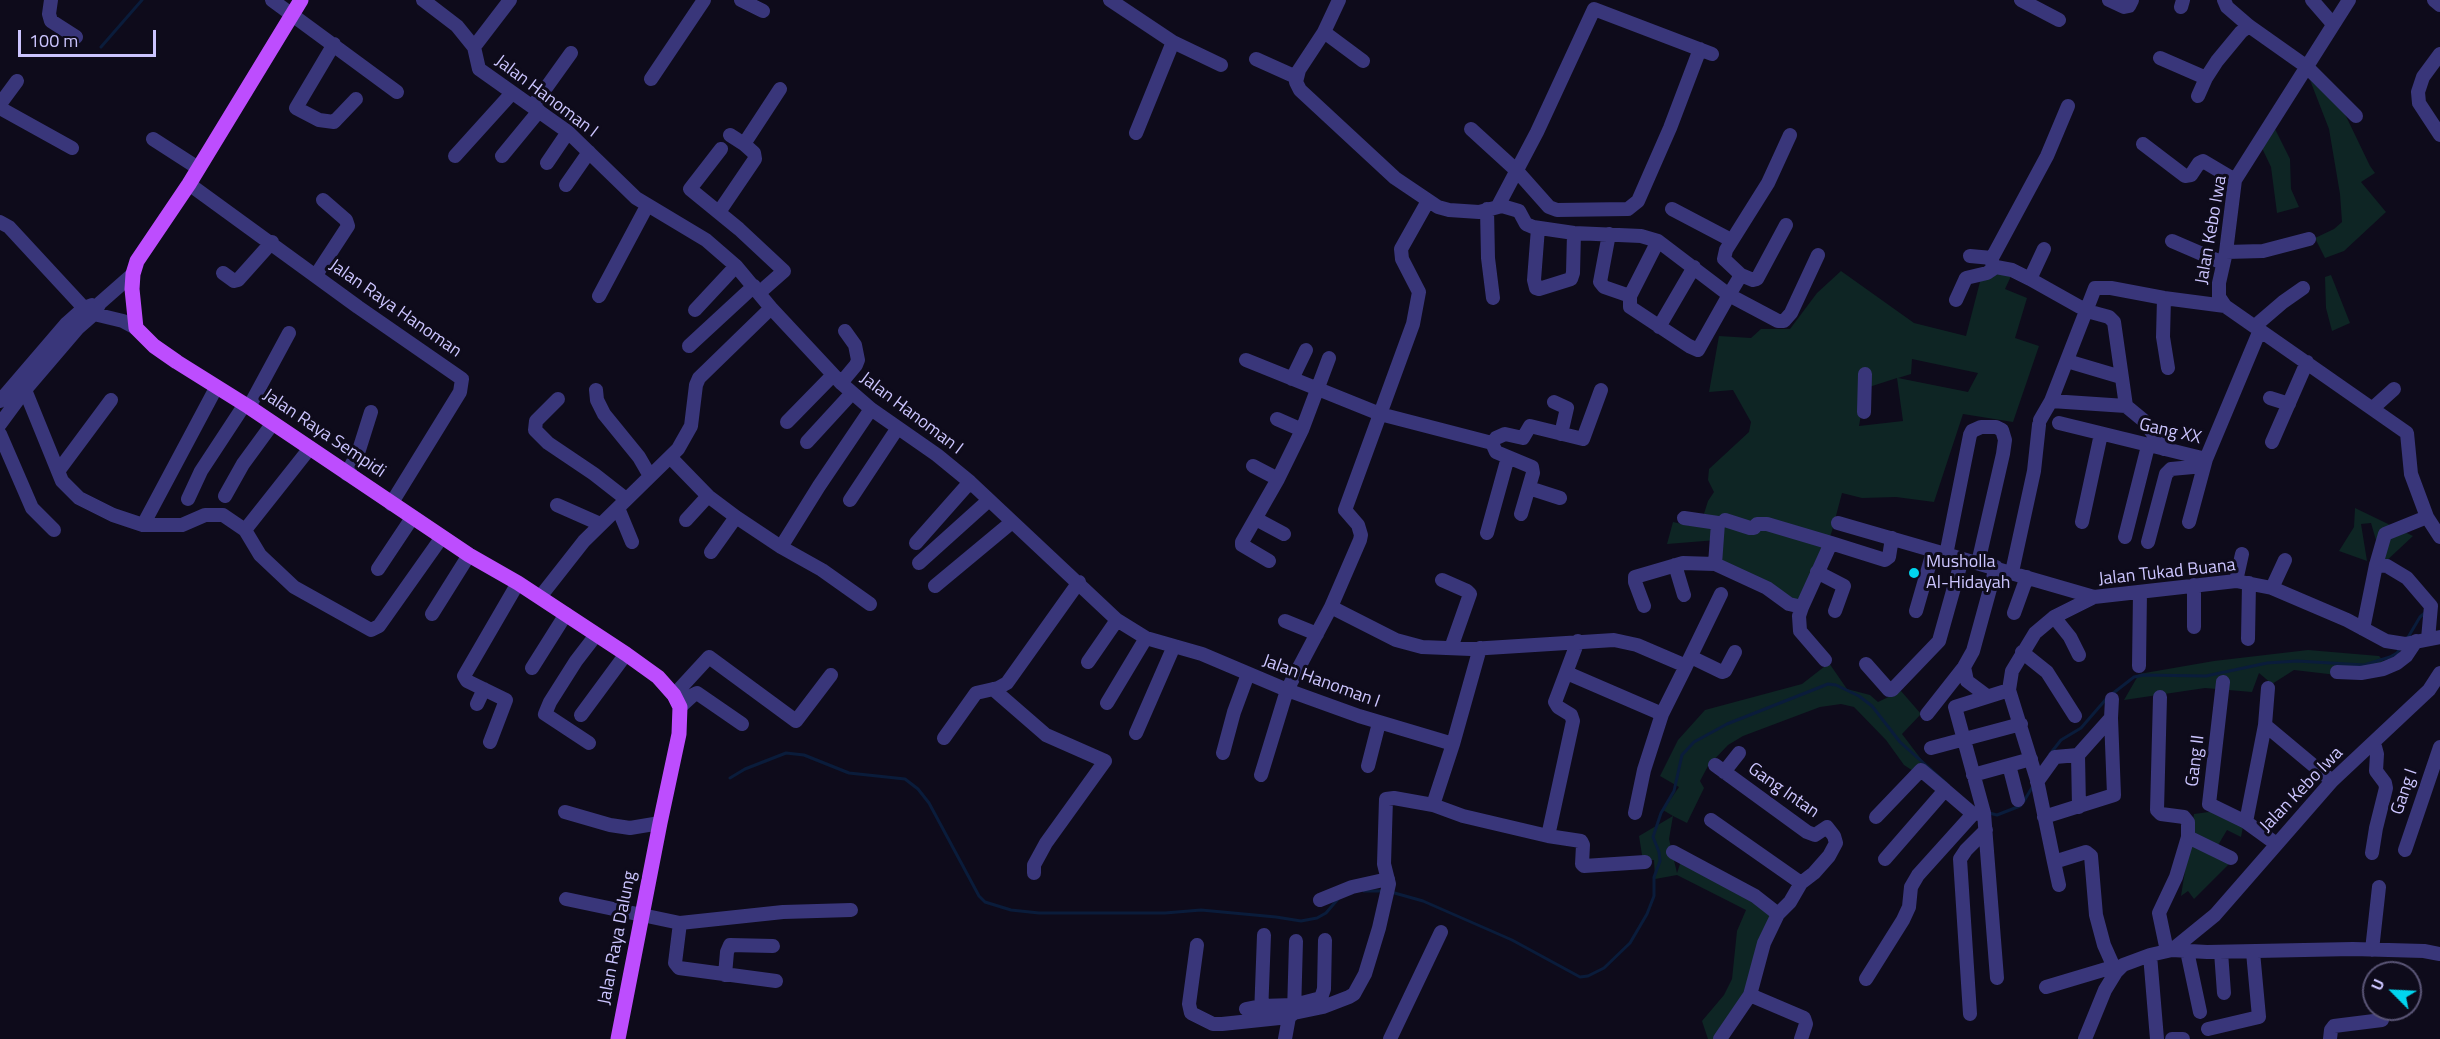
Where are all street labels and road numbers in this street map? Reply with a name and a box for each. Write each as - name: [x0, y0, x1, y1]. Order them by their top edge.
- street label: Jalan Hanoman I: [490, 51, 602, 143]
- street label: Jalan Kebo Iwa: [2192, 174, 2232, 286]
- street label: Jalan Raya Hanoman: [325, 255, 465, 363]
- street label: Jalan Hanoman I: [855, 368, 967, 460]
- street label: Jalan Raya Sempidi: [259, 385, 389, 483]
- street label: Gang XX: [2137, 414, 2203, 450]
- street label: Jalan Tukad Buana: [2097, 555, 2237, 591]
- street label: Jalan Hanoman I: [1259, 651, 1383, 713]
- street label: Gang II: [2182, 734, 2210, 788]
- street label: Jalan Kebo Iwa: [2256, 743, 2348, 837]
- street label: Gang Intan: [1743, 759, 1823, 823]
- street label: Gang I: [2387, 766, 2423, 818]
- street label: Jalan Raya Dalung: [594, 869, 642, 1007]

